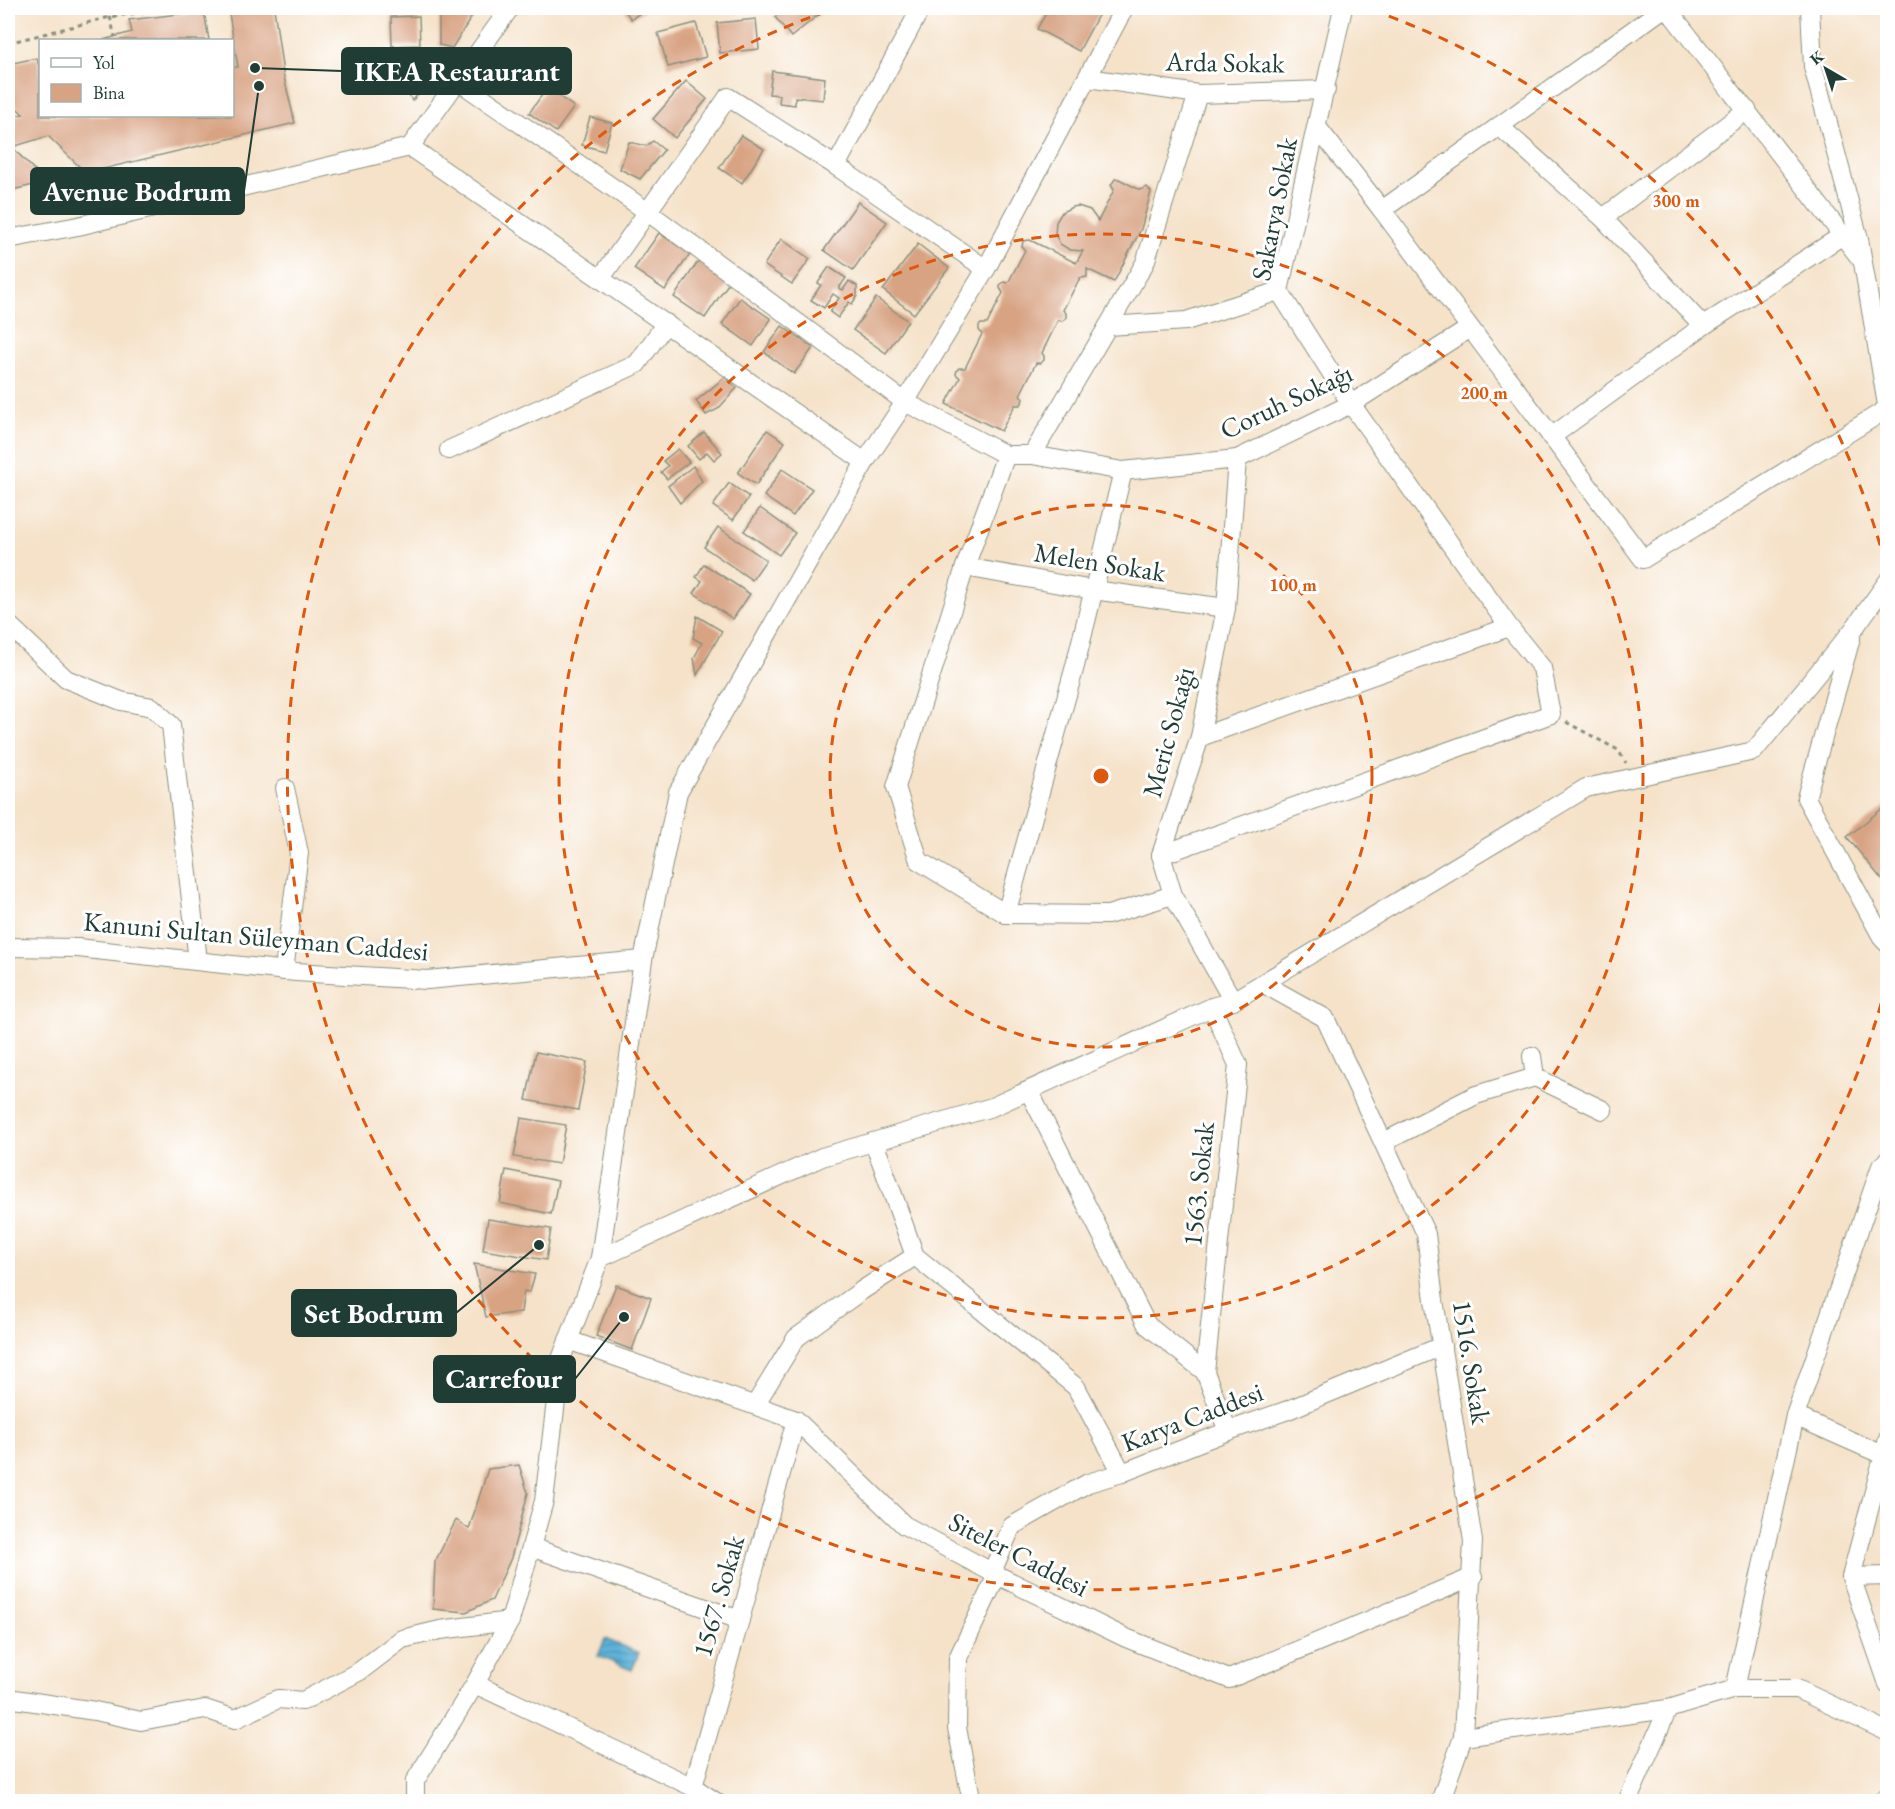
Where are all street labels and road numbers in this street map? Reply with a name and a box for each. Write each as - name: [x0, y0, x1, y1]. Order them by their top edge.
- street label: Arda Sokak: [1164, 43, 1285, 81]
- street label: Sakarya Sokak: [1243, 134, 1305, 284]
- street label: Coruh Sokağı: [1214, 355, 1358, 447]
- street label: Melen Sokak: [1032, 534, 1169, 590]
- street label: Meric Sokağı: [1134, 663, 1202, 801]
- street label: Kanuni Sultan Süleyman Caddesi: [82, 903, 430, 969]
- street label: 1563. Sokak: [1174, 1120, 1222, 1248]
- street label: 1516. Sokak: [1445, 1297, 1499, 1427]
- street label: Karya Caddesi: [1116, 1374, 1268, 1460]
- street label: Siteler Caddesi: [943, 1504, 1095, 1604]
- street label: 1567. Sokak: [684, 1531, 752, 1661]

